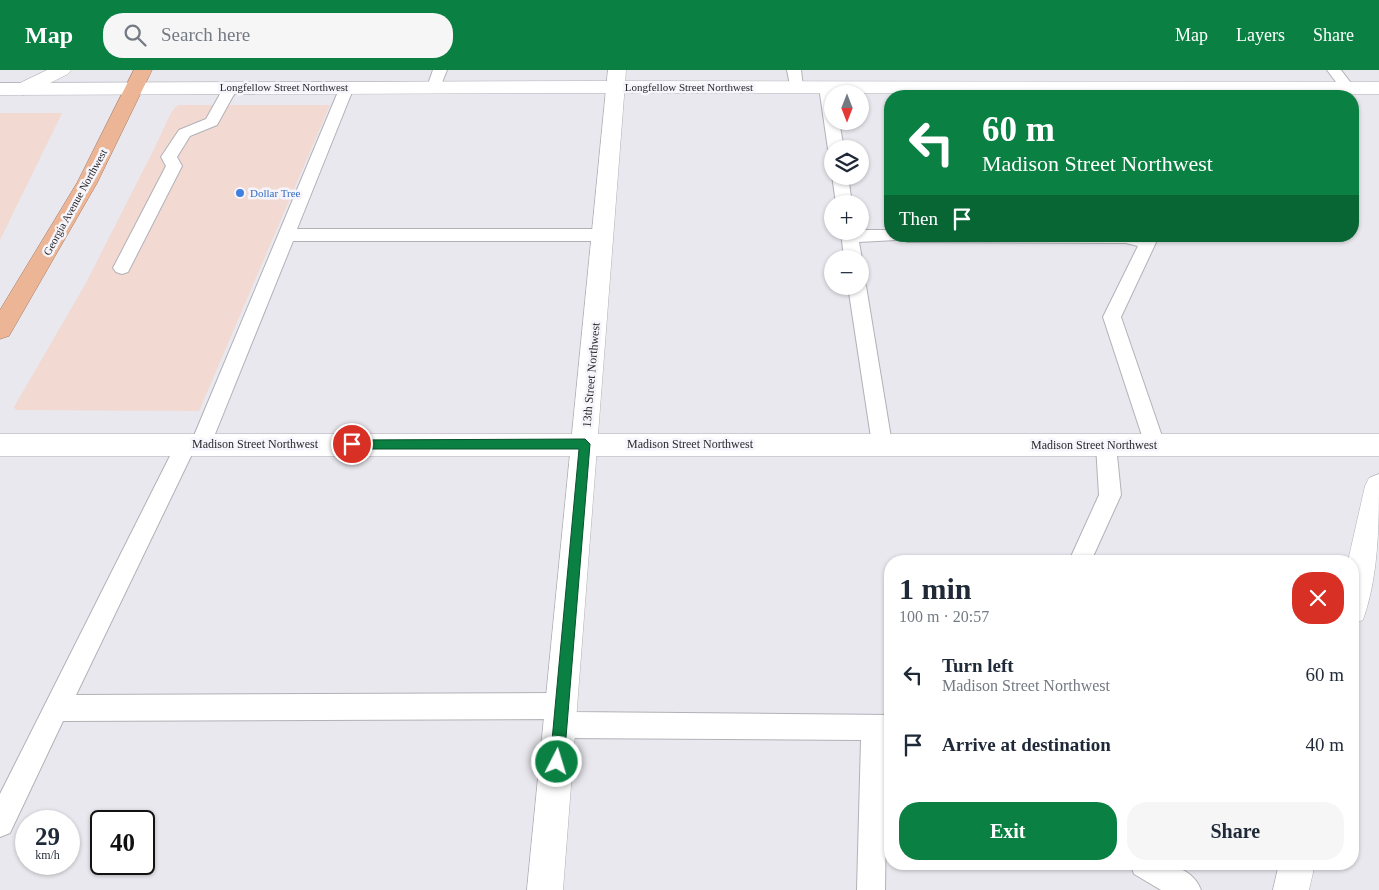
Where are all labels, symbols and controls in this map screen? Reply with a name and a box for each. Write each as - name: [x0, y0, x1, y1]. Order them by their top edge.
- search box: [103, 13, 453, 58]
- icon: search: [121, 21, 149, 49]
- text: Map: [25, 22, 73, 48]
- text: Search here: [161, 24, 250, 45]
- text: Map: [1175, 25, 1208, 45]
- text: Layers: [1236, 25, 1285, 45]
- text: Share: [1313, 25, 1354, 45]
- street label: Longfellow Street Northwest: [220, 81, 348, 93]
- street label: Longfellow Street Northwest: [625, 81, 753, 93]
- north arrow: [824, 85, 869, 130]
- map controls: [824, 85, 869, 295]
- icon: left: [899, 110, 964, 175]
- text: 60 m: [982, 110, 1055, 149]
- button: layers: [824, 140, 869, 185]
- street label: Georgia Avenue Northwest: [41, 147, 109, 257]
- text: Madison Street Northwest: [982, 151, 1213, 176]
- marker: Dollar Tree: [234, 187, 246, 199]
- place label: Dollar Tree: [250, 187, 301, 199]
- button: +: [824, 195, 869, 240]
- icon: arrive: [948, 205, 976, 233]
- text: Then: [899, 208, 938, 229]
- button: −: [824, 250, 869, 295]
- street label: 13th Street Northwest: [579, 321, 603, 428]
- pin: [331, 423, 373, 465]
- icon: arrive: [338, 430, 366, 458]
- street label: Madison Street Northwest: [192, 437, 319, 451]
- street label: Madison Street Northwest: [627, 437, 754, 451]
- street label: Madison Street Northwest: [1031, 438, 1158, 452]
- text: 1 min: [899, 572, 972, 605]
- button: close: [1292, 572, 1344, 624]
- text: 100 m · 20:57: [899, 608, 989, 625]
- text: Turn left: [942, 655, 1014, 676]
- icon: left: [899, 661, 927, 689]
- text: 60 m: [1305, 664, 1344, 685]
- text: Madison Street Northwest: [942, 677, 1110, 694]
- icon: arrive: [899, 731, 927, 759]
- text: Arrive at destination: [942, 734, 1111, 755]
- text: 40 m: [1305, 734, 1344, 755]
- position arrow: [530, 735, 582, 787]
- button: Exit: [899, 802, 1117, 860]
- button: Share: [1127, 802, 1344, 860]
- speed limit sign: 40: [90, 810, 155, 875]
- text: 29: [35, 823, 60, 850]
- text: km/h: [35, 848, 60, 862]

